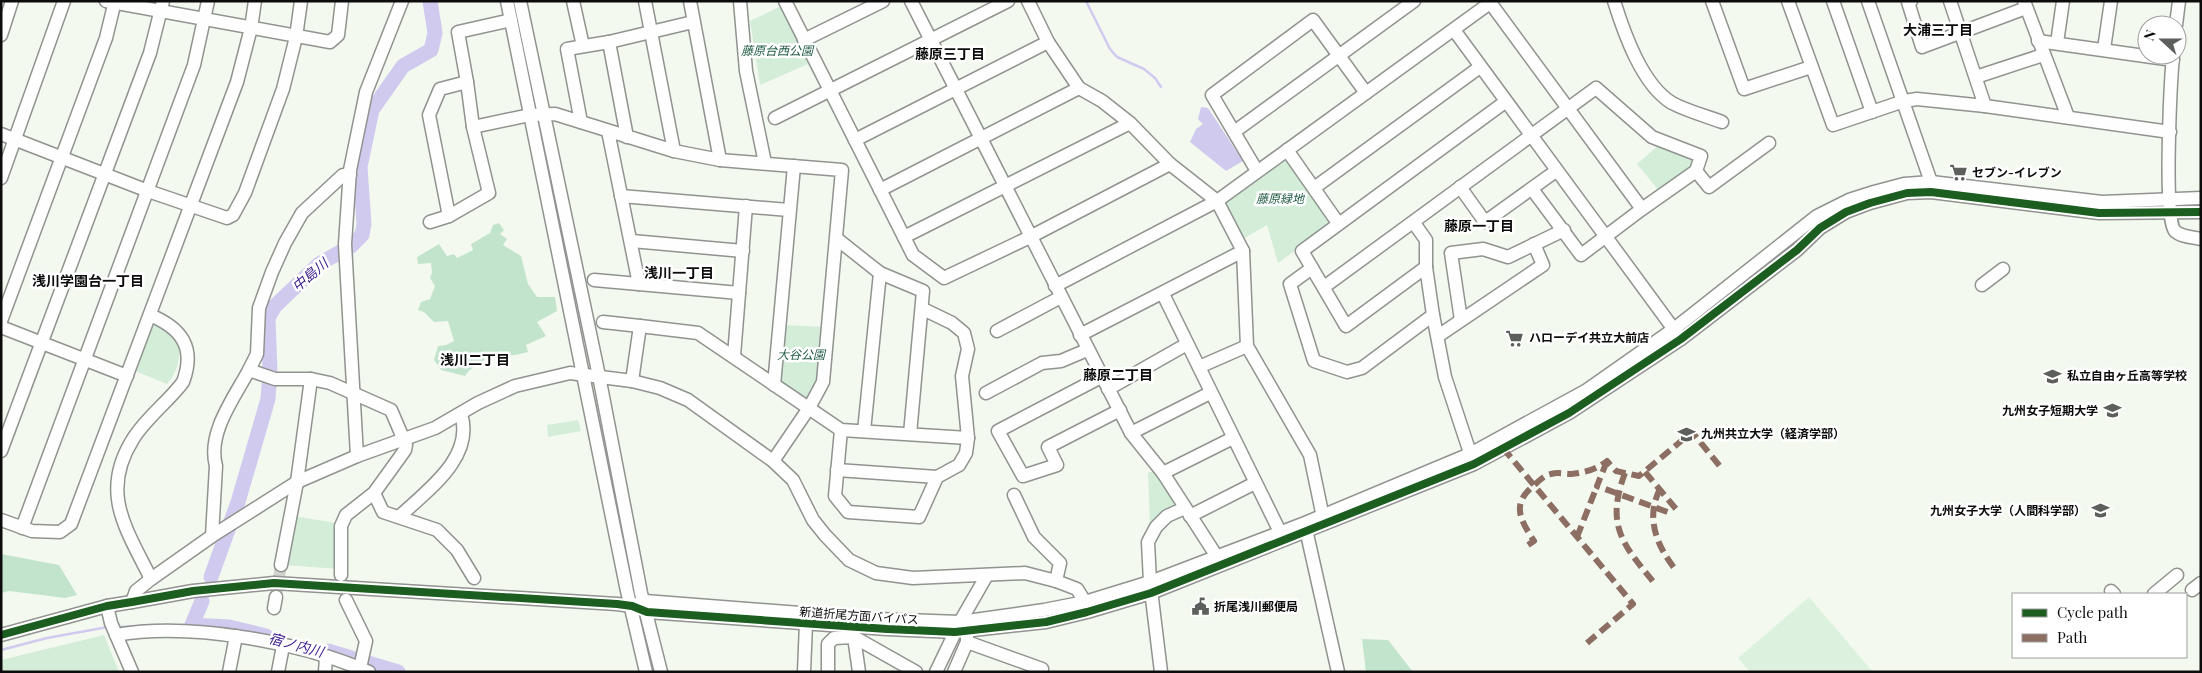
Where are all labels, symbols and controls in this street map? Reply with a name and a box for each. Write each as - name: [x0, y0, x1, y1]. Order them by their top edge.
- north arrow: [2137, 15, 2187, 65]
- district label: 大浦三丁目: [1903, 20, 1973, 39]
- text: N: [2139, 27, 2160, 43]
- park label: 藤原台西公園: [741, 42, 815, 58]
- district label: 藤原三丁目: [915, 44, 985, 63]
- supermarket icon: セブン-イレブン: [1948, 163, 1968, 183]
- place label: セブン-イレブン: [1972, 164, 2062, 180]
- park label: 藤原緑地: [1256, 190, 1306, 206]
- district label: 藤原一丁目: [1444, 216, 1514, 235]
- water label: 中島川: [287, 253, 333, 295]
- district label: 浅川一丁目: [644, 263, 714, 282]
- district label: 浅川学園台一丁目: [32, 271, 144, 290]
- supermarket icon: ハローデイ共立大前店: [1505, 328, 1525, 348]
- place label: ハローデイ共立大前店: [1529, 329, 1649, 345]
- park label: 大谷公園: [777, 346, 827, 362]
- district label: 浅川二丁目: [440, 350, 510, 369]
- district label: 藤原二丁目: [1083, 365, 1153, 384]
- school or university icon: 私立自由ヶ丘高等学校: [2043, 366, 2063, 386]
- place label: 私立自由ヶ丘高等学校: [2067, 367, 2187, 383]
- school or university icon: 九州女子短期大学: [2102, 401, 2122, 421]
- place label: 九州女子短期大学: [2002, 402, 2098, 418]
- school or university icon: 九州共立大学（経済学部）: [1677, 424, 1697, 444]
- place label: 九州共立大学（経済学部）: [1701, 425, 1845, 441]
- school or university icon: 九州女子大学（人間科学部）: [2090, 501, 2110, 521]
- place label: 九州女子大学（人間科学部）: [1930, 502, 2086, 518]
- legend: [2012, 593, 2187, 658]
- public building icon: 折尾浅川郵便局: [1190, 597, 1210, 617]
- place label: 折尾浅川郵便局: [1214, 598, 1298, 614]
- text: Cycle path: [2057, 602, 2128, 622]
- street label: 新道折尾方面バイパス: [799, 603, 919, 627]
- text: Path: [2057, 627, 2087, 647]
- water label: 宿ノ内川: [267, 628, 328, 661]

